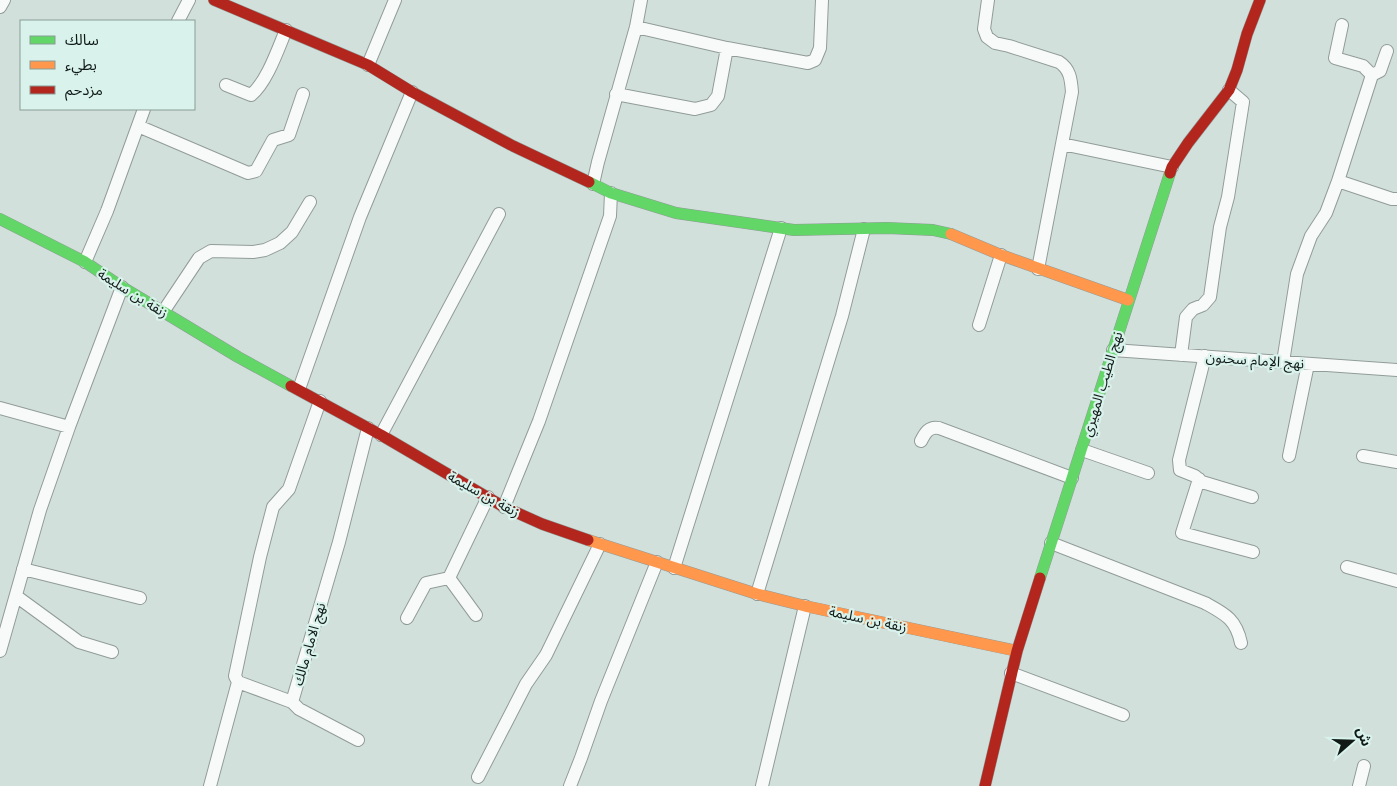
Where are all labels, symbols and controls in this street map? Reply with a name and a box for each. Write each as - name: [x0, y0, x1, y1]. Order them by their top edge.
- legend: [20, 20, 195, 110]
- text: سالك: [65, 30, 99, 49]
- text: بطيء: [65, 55, 97, 76]
- text: مزدحم: [65, 80, 103, 101]
- street label: زنقة بن سليمة: [95, 264, 171, 322]
- street label: نهج الطيب المهيري: [1077, 329, 1129, 439]
- street label: نهج الإمام سحنون: [1205, 348, 1305, 374]
- street label: زنقة بن سليمة: [445, 467, 523, 521]
- street label: نهج الامام مالك: [289, 600, 331, 688]
- street label: زنقة بن سليمة: [827, 602, 909, 636]
- north arrow: [1327, 716, 1377, 766]
- text: ش: [1353, 724, 1376, 748]

